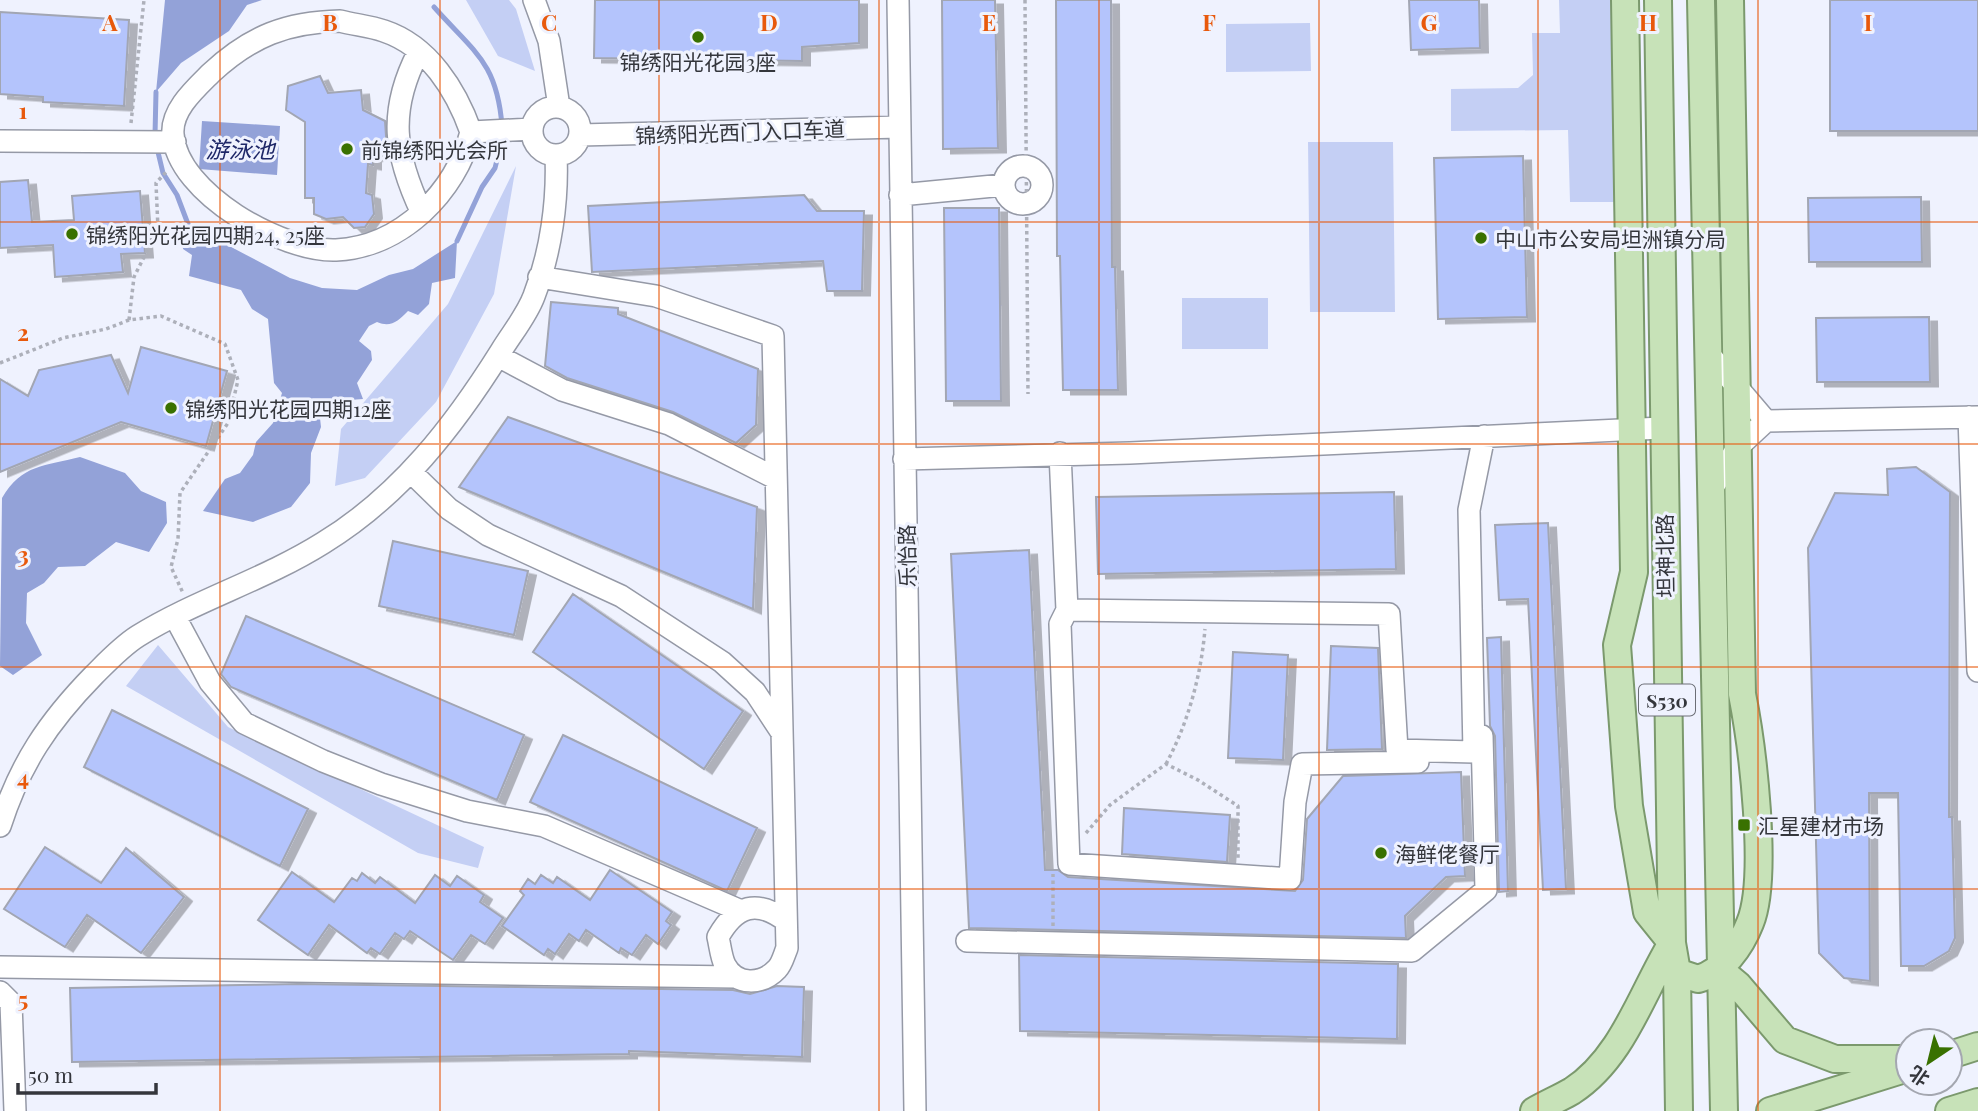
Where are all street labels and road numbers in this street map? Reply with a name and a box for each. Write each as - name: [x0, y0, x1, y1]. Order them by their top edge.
- street label: 锦绣阳光西门入口车道: [635, 113, 845, 149]
- street label: 坦神北路: [1649, 514, 1679, 598]
- street label: 乐怡路: [891, 524, 921, 588]
- road number: S530: [1639, 684, 1695, 716]

